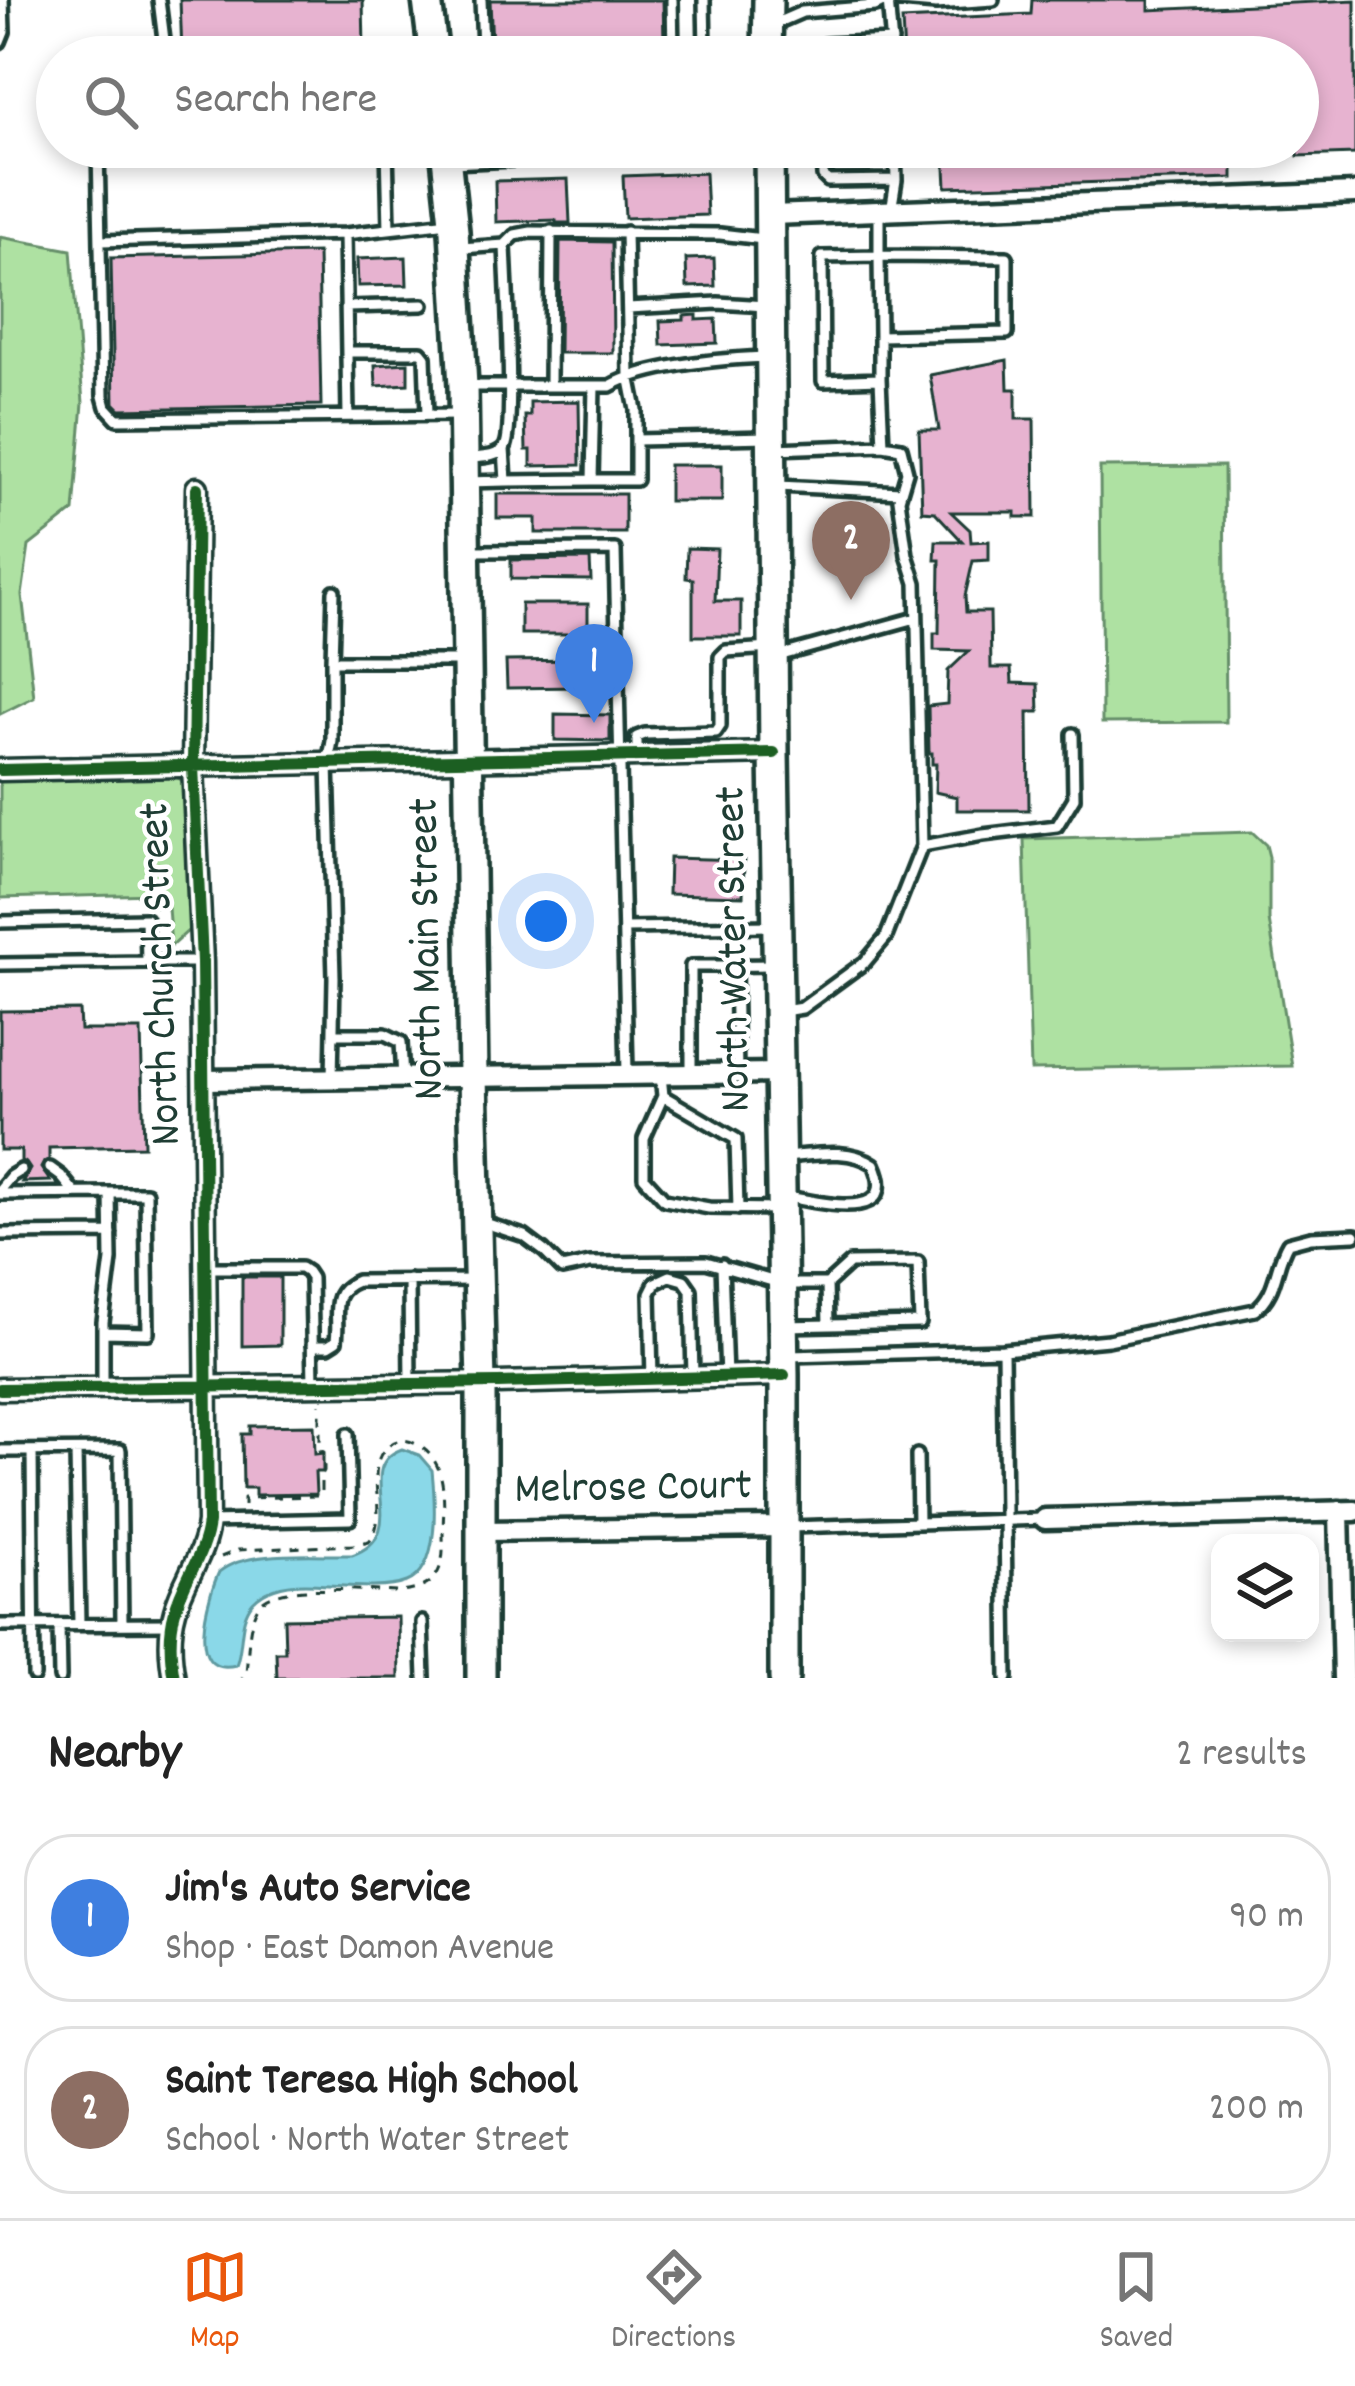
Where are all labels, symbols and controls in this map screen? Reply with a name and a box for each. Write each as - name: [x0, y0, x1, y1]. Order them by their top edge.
- search box: [36, 36, 1319, 168]
- icon: search: [78, 69, 144, 135]
- text: Search here: [174, 70, 377, 134]
- pin: 2: [812, 501, 890, 600]
- pin: 1: [555, 624, 633, 723]
- street label: North Water Street: [701, 785, 771, 1113]
- street label: North Main Street: [394, 797, 464, 1101]
- street label: North Church Street: [125, 801, 201, 1147]
- your location: [516, 891, 576, 951]
- street label: Melrose Court: [514, 1456, 752, 1524]
- map controls: [1211, 1534, 1319, 1642]
- button: layers: [1211, 1534, 1319, 1642]
- text: Nearby: [48, 1720, 181, 1792]
- text: 2 results: [1176, 1729, 1307, 1784]
- text: Jim's Auto Service: [165, 1859, 471, 1923]
- text: 1: [86, 1891, 94, 1946]
- text: 90 m: [1229, 1891, 1304, 1946]
- text: Shop · East Damon Avenue: [165, 1923, 554, 1978]
- text: Saint Teresa High School: [165, 2051, 578, 2115]
- text: 2: [81, 2083, 99, 2138]
- text: 200 m: [1209, 2083, 1304, 2138]
- text: School · North Water Street: [165, 2115, 569, 2170]
- tab: Map: [182, 2244, 248, 2363]
- tab: Directions: [611, 2244, 736, 2363]
- tab: Saved: [1100, 2244, 1173, 2363]

